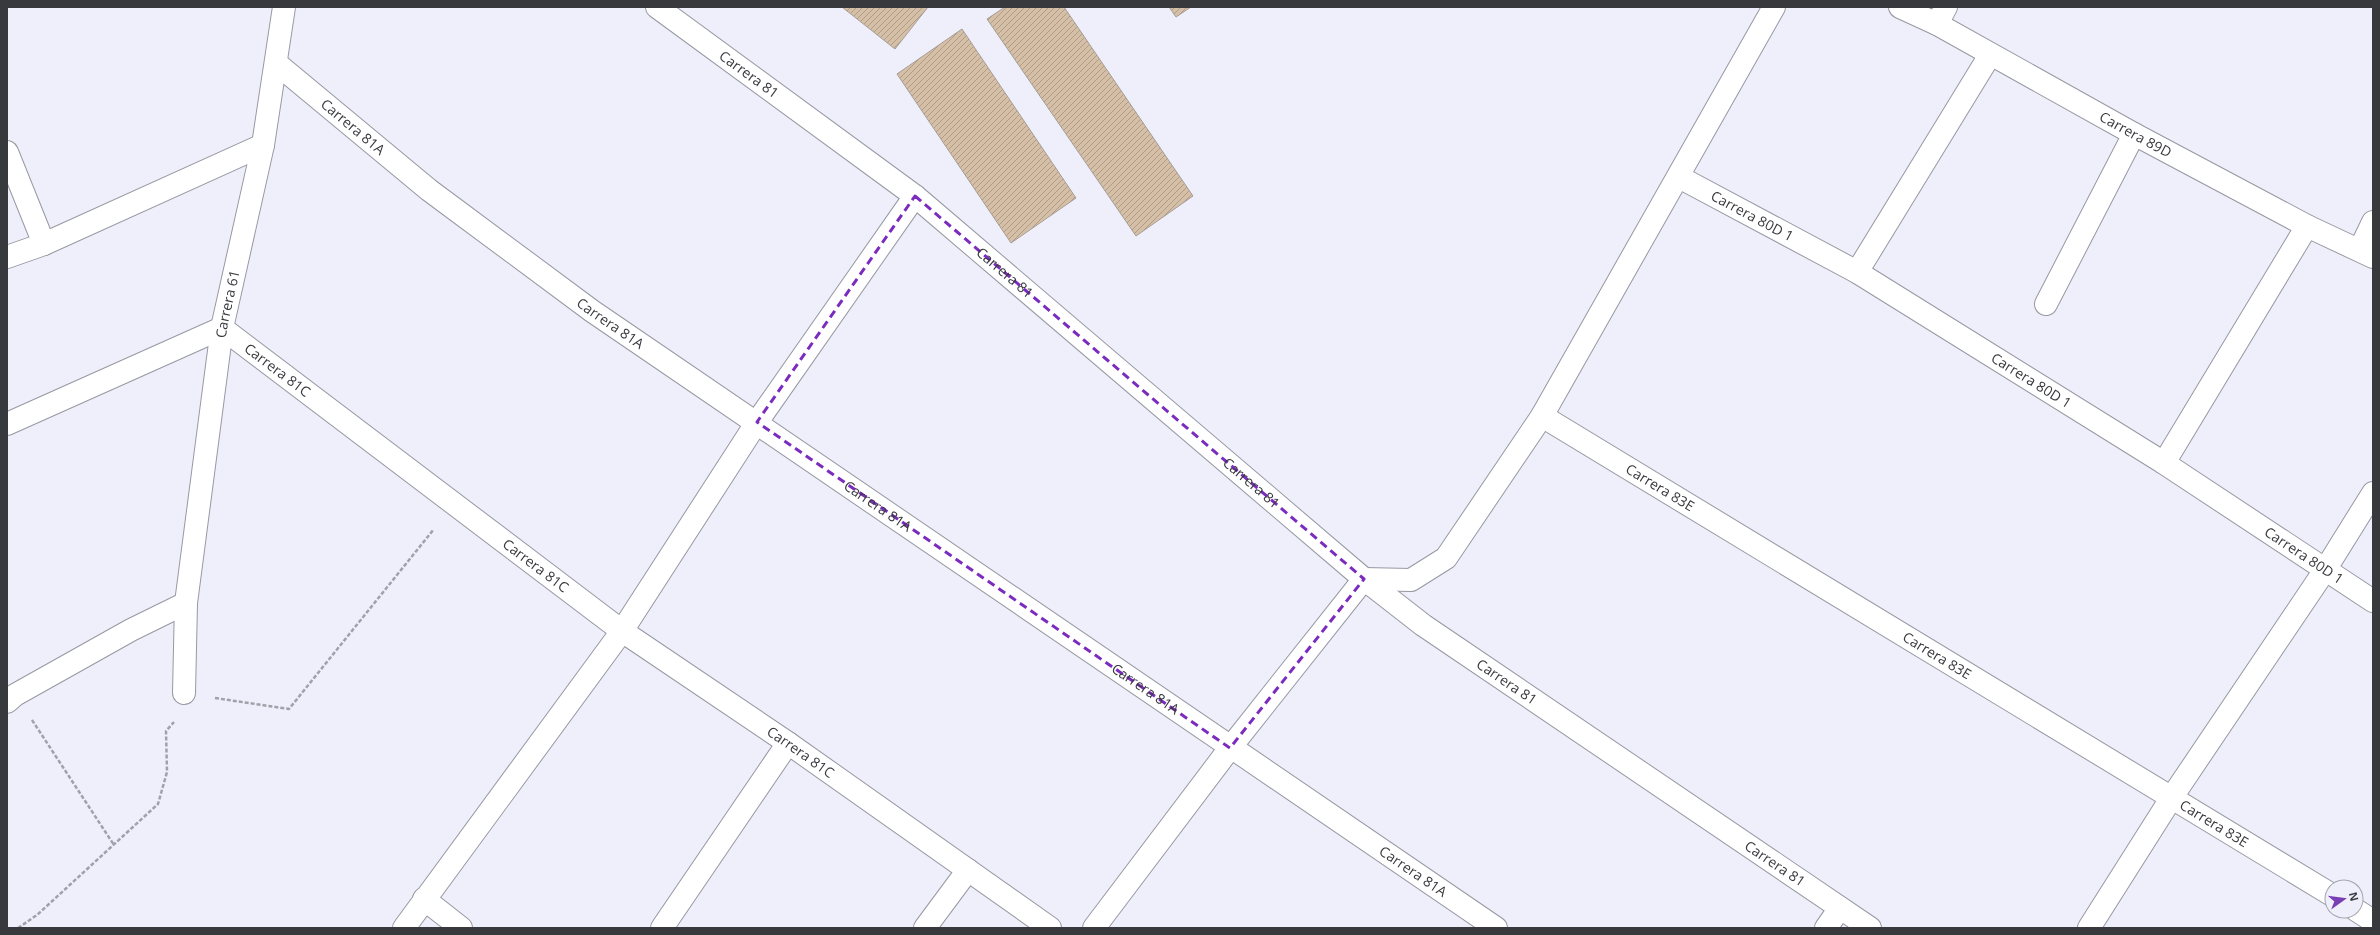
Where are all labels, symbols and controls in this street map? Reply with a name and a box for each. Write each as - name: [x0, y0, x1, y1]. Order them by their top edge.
- street label: Carrera 81: [716, 46, 783, 102]
- street label: Carrera 81A: [317, 94, 389, 159]
- street label: Carrera 89D: [2096, 107, 2175, 161]
- street label: Carrera 80D 1: [1708, 186, 1797, 245]
- street label: Carrera 81: [973, 243, 1038, 302]
- street label: Carrera 61: [211, 268, 244, 339]
- street label: Carrera 81A: [573, 293, 648, 353]
- street label: Carrera 81C: [241, 338, 315, 401]
- street label: Carrera 80D 1: [1988, 348, 2075, 412]
- street label: Carrera 81: [1219, 453, 1284, 512]
- street label: Carrera 83E: [1622, 459, 1698, 515]
- street label: Carrera 81A: [841, 476, 916, 536]
- street label: Carrera 80D 1: [2261, 522, 2347, 588]
- street label: Carrera 81C: [499, 534, 573, 596]
- street label: Carrera 83E: [1900, 627, 1975, 683]
- street label: Carrera 81: [1473, 654, 1541, 709]
- street label: Carrera 81A: [1108, 659, 1183, 718]
- street label: Carrera 81C: [763, 722, 838, 782]
- street label: Carrera 83E: [2177, 795, 2252, 851]
- street label: Carrera 81: [1741, 836, 1809, 890]
- street label: Carrera 81A: [1376, 841, 1451, 901]
- north arrow: [2324, 879, 2364, 919]
- text: N: [2346, 890, 2363, 903]

